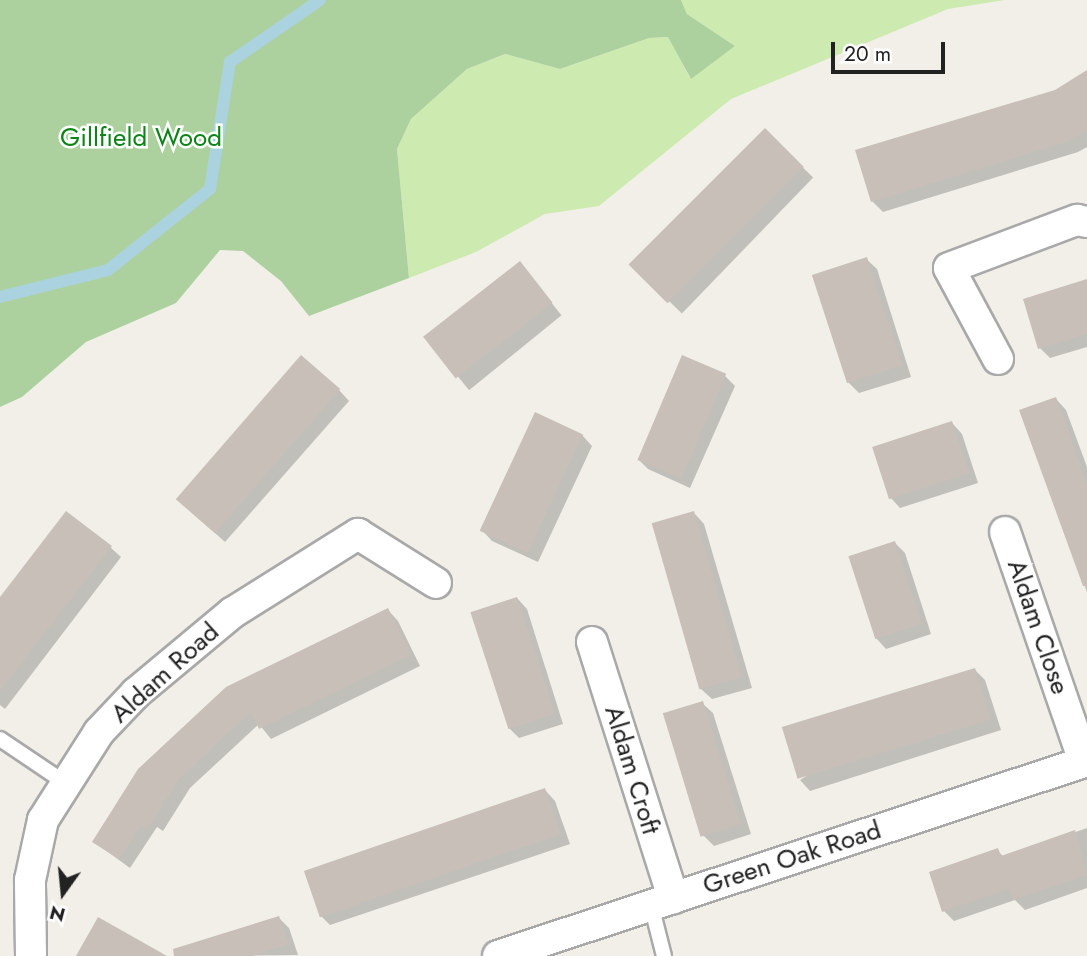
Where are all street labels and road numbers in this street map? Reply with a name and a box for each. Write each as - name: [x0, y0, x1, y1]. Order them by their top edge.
- street label: Aldam Close: [1000, 556, 1076, 698]
- street label: Aldam Road: [105, 616, 225, 730]
- street label: Aldam Croft: [598, 702, 666, 838]
- street label: Green Oak Road: [699, 815, 885, 901]

